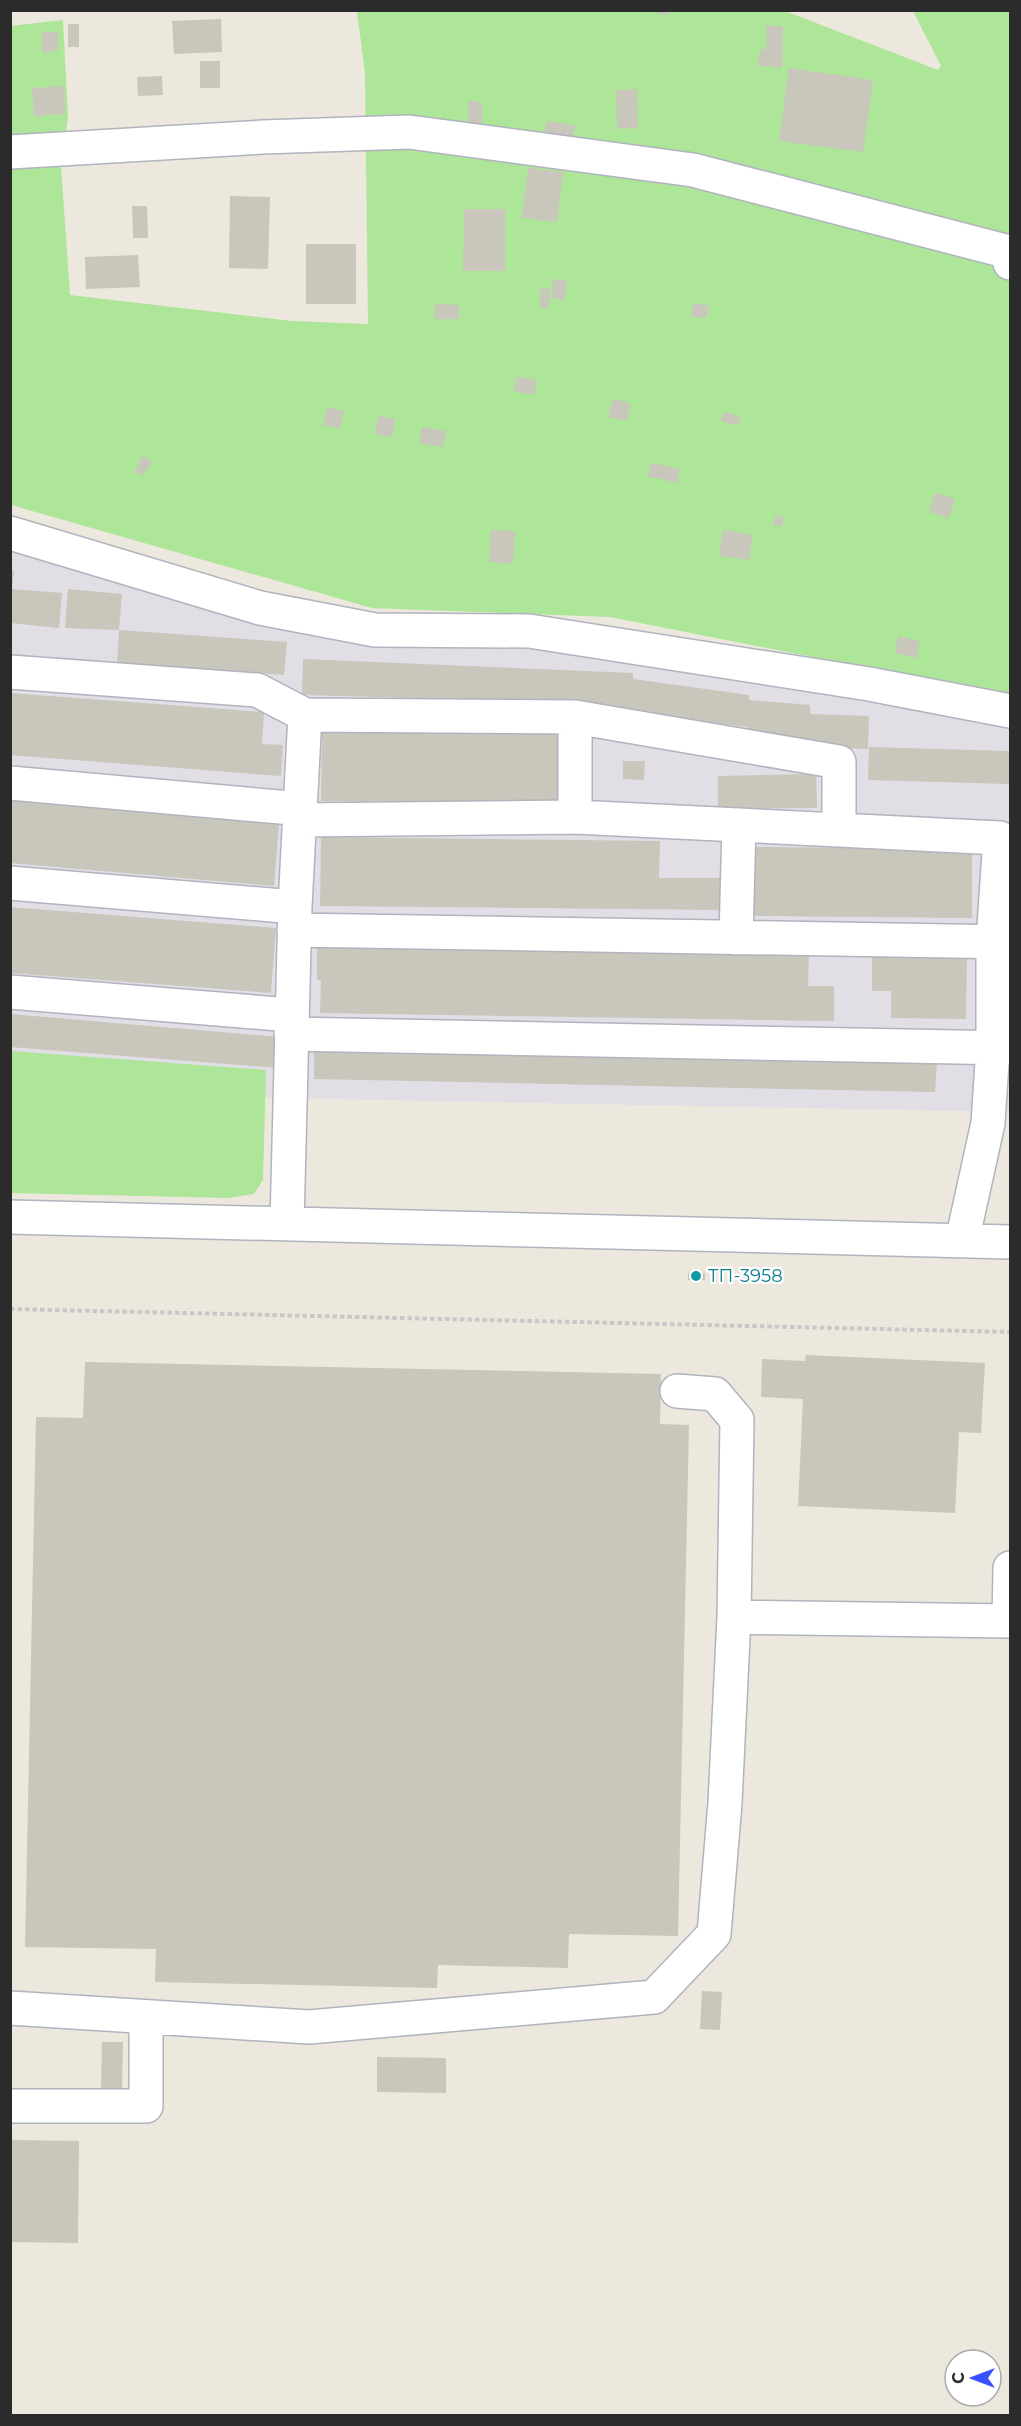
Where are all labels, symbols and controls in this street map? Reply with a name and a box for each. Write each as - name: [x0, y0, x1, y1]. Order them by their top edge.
- place label: ТП-3958: [708, 1265, 783, 1287]
- marker: ТП-3958: [689, 1269, 703, 1283]
- north arrow: [943, 2348, 1003, 2408]
- text: С: [949, 2372, 968, 2384]

